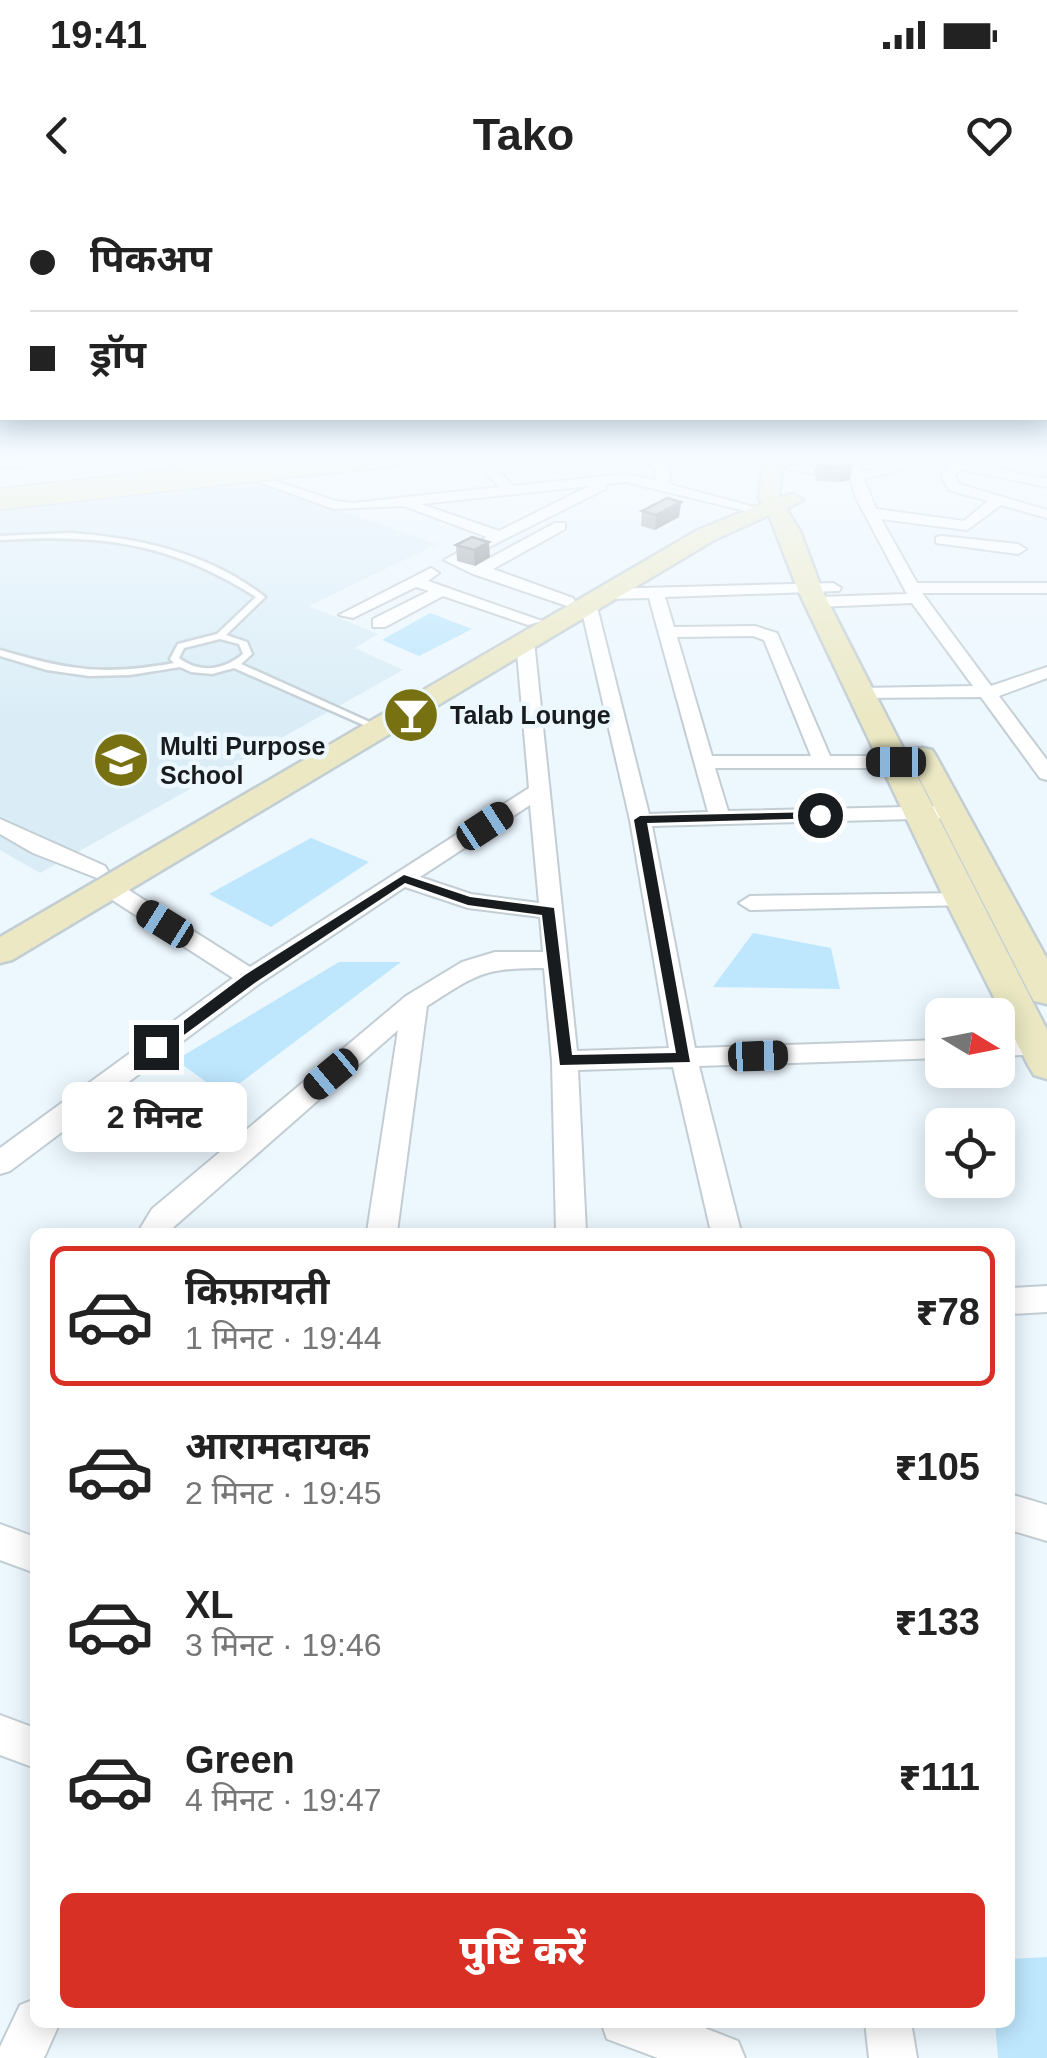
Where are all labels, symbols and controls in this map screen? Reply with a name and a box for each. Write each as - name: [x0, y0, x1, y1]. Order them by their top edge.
- text: 19:41: [50, 14, 147, 56]
- icon: back: [30, 108, 85, 163]
- icon: heart: [962, 108, 1017, 163]
- text: Tako: [473, 109, 574, 160]
- text: पिकअप: [90, 238, 212, 280]
- text: ड्रॉप: [90, 334, 146, 376]
- bar icon: Talab Lounge: [381, 685, 441, 745]
- place label: Talab Lounge: [450, 701, 611, 729]
- school or university icon: Multi Purpose School: [91, 730, 151, 790]
- place label: Multi Purpose School: [160, 732, 325, 789]
- car: [866, 747, 926, 777]
- route start: [798, 793, 843, 838]
- car: [452, 797, 518, 855]
- car: [132, 895, 198, 953]
- north arrow: [925, 998, 1015, 1088]
- map controls: [925, 998, 1015, 1198]
- route end: [134, 1025, 179, 1070]
- car: [727, 1040, 789, 1072]
- car: [298, 1043, 364, 1105]
- callout: 2 मिनट: [64, 1082, 248, 1152]
- text: 2 मिनट: [107, 1099, 202, 1135]
- button: locate: [925, 1108, 1015, 1198]
- text: किफ़ायती: [185, 1270, 329, 1312]
- icon: car: [65, 1271, 155, 1361]
- text: ₹78: [916, 1291, 980, 1333]
- text: 1 मिनट · 19:44: [185, 1320, 382, 1356]
- text: आरामदायक: [185, 1425, 369, 1467]
- icon: car: [65, 1426, 155, 1516]
- text: ₹105: [895, 1446, 980, 1488]
- text: 2 मिनट · 19:45: [185, 1475, 382, 1511]
- icon: car: [65, 1581, 155, 1671]
- text: XL: [185, 1584, 234, 1626]
- text: ₹133: [895, 1601, 980, 1643]
- text: 3 मिनट · 19:46: [185, 1627, 382, 1663]
- icon: car: [65, 1736, 155, 1826]
- text: Green: [185, 1739, 295, 1781]
- text: ₹111: [899, 1756, 980, 1798]
- text: 4 मिनट · 19:47: [185, 1782, 382, 1818]
- button: पुष्टि करें: [60, 1893, 985, 2008]

